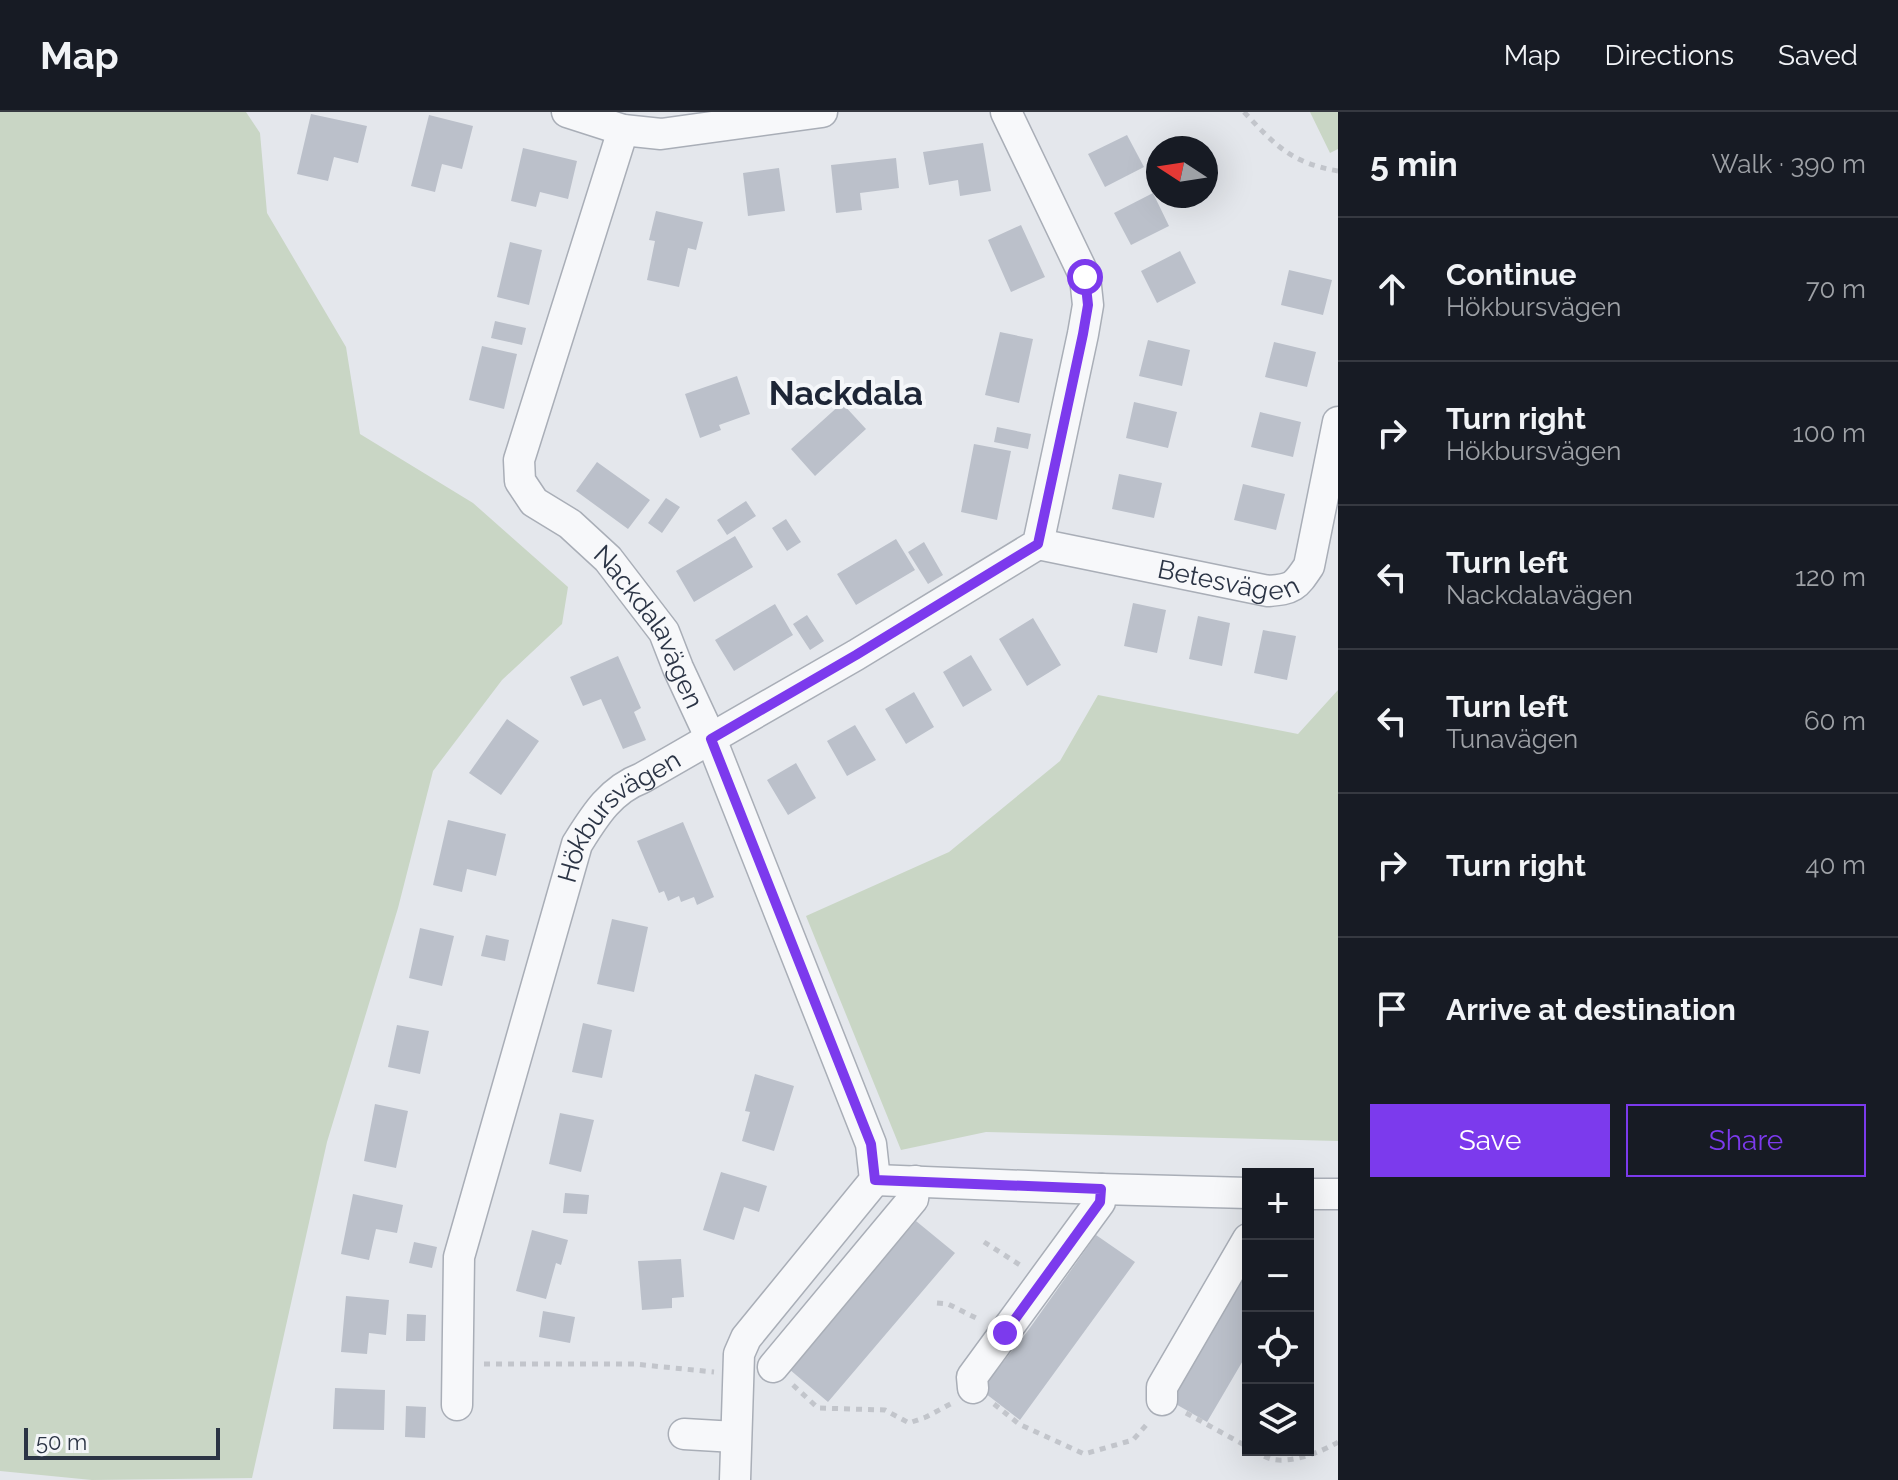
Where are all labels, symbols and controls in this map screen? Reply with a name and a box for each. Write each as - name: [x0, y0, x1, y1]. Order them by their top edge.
- text: Map: [40, 33, 119, 78]
- text: Map: [1504, 39, 1561, 72]
- text: Directions: [1605, 39, 1734, 72]
- text: Saved: [1778, 39, 1858, 72]
- north arrow: [1146, 136, 1218, 208]
- text: 5 min: [1370, 144, 1458, 184]
- text: Walk · 390 m: [1711, 149, 1866, 179]
- text: Continue: [1446, 257, 1577, 292]
- route start: [1067, 259, 1103, 295]
- icon: ahead: [1370, 267, 1414, 311]
- text: 70 m: [1806, 274, 1866, 304]
- text: Hökbursvägen: [1446, 292, 1621, 322]
- district label: Nackdala: [769, 373, 923, 413]
- text: Turn right: [1446, 401, 1586, 436]
- icon: right: [1370, 411, 1414, 455]
- text: 100 m: [1793, 418, 1866, 448]
- text: Hökbursvägen: [1446, 436, 1621, 466]
- street label: Nackdalavägen: [588, 539, 710, 713]
- text: Turn left: [1446, 545, 1568, 580]
- street label: Betesvägen: [1155, 554, 1304, 606]
- icon: left: [1370, 555, 1414, 599]
- text: 120 m: [1795, 562, 1866, 592]
- text: Nackdalavägen: [1446, 580, 1633, 610]
- text: Turn left: [1446, 689, 1568, 724]
- icon: left: [1370, 699, 1414, 743]
- text: 60 m: [1804, 706, 1866, 736]
- text: Tunavägen: [1446, 724, 1578, 754]
- street label: Hökbursvägen: [552, 744, 686, 886]
- icon: right: [1370, 843, 1414, 887]
- text: Turn right: [1446, 848, 1586, 883]
- text: 40 m: [1805, 850, 1866, 880]
- icon: arrive: [1370, 987, 1414, 1031]
- text: Arrive at destination: [1446, 992, 1736, 1027]
- button: Save: [1370, 1104, 1610, 1177]
- button: Share: [1626, 1104, 1866, 1177]
- map controls: [1242, 1168, 1314, 1456]
- button: +: [1242, 1168, 1314, 1240]
- button: −: [1242, 1240, 1314, 1312]
- button: locate: [1242, 1312, 1314, 1384]
- route end: [987, 1315, 1023, 1351]
- button: layers: [1242, 1384, 1314, 1456]
- scale bar: [24, 1424, 220, 1460]
- text: 50 m: [36, 1429, 87, 1455]

